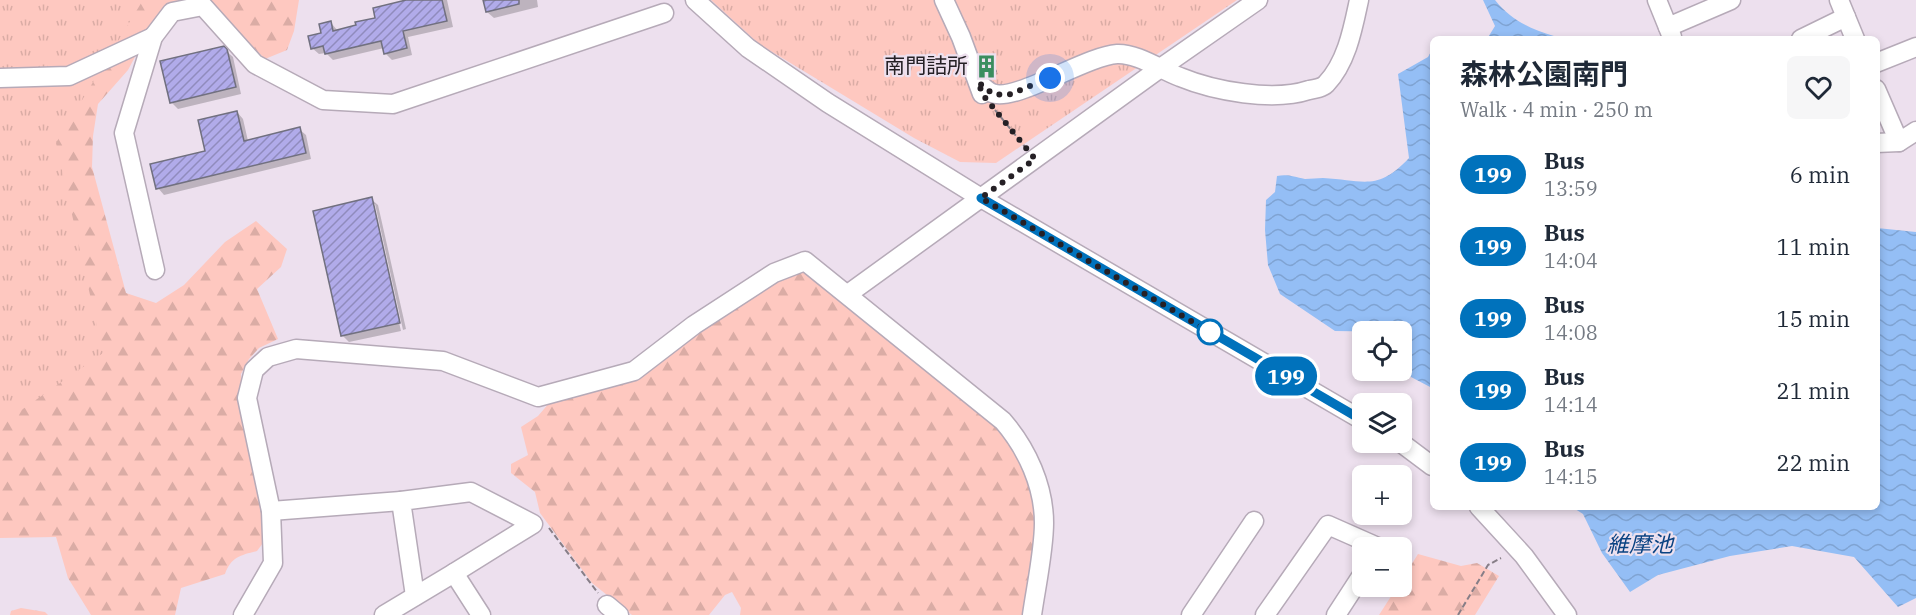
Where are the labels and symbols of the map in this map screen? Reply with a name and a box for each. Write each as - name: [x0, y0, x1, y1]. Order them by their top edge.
- place label: 南門詰所: [884, 51, 968, 79]
- building icon: 南門詰所: [973, 53, 999, 79]
- your location: [1035, 63, 1065, 93]
- unlabelled marker: [1197, 319, 1223, 345]
- line badge: 199: [1252, 356, 1320, 395]
- water label: 維摩池: [1607, 529, 1675, 558]

